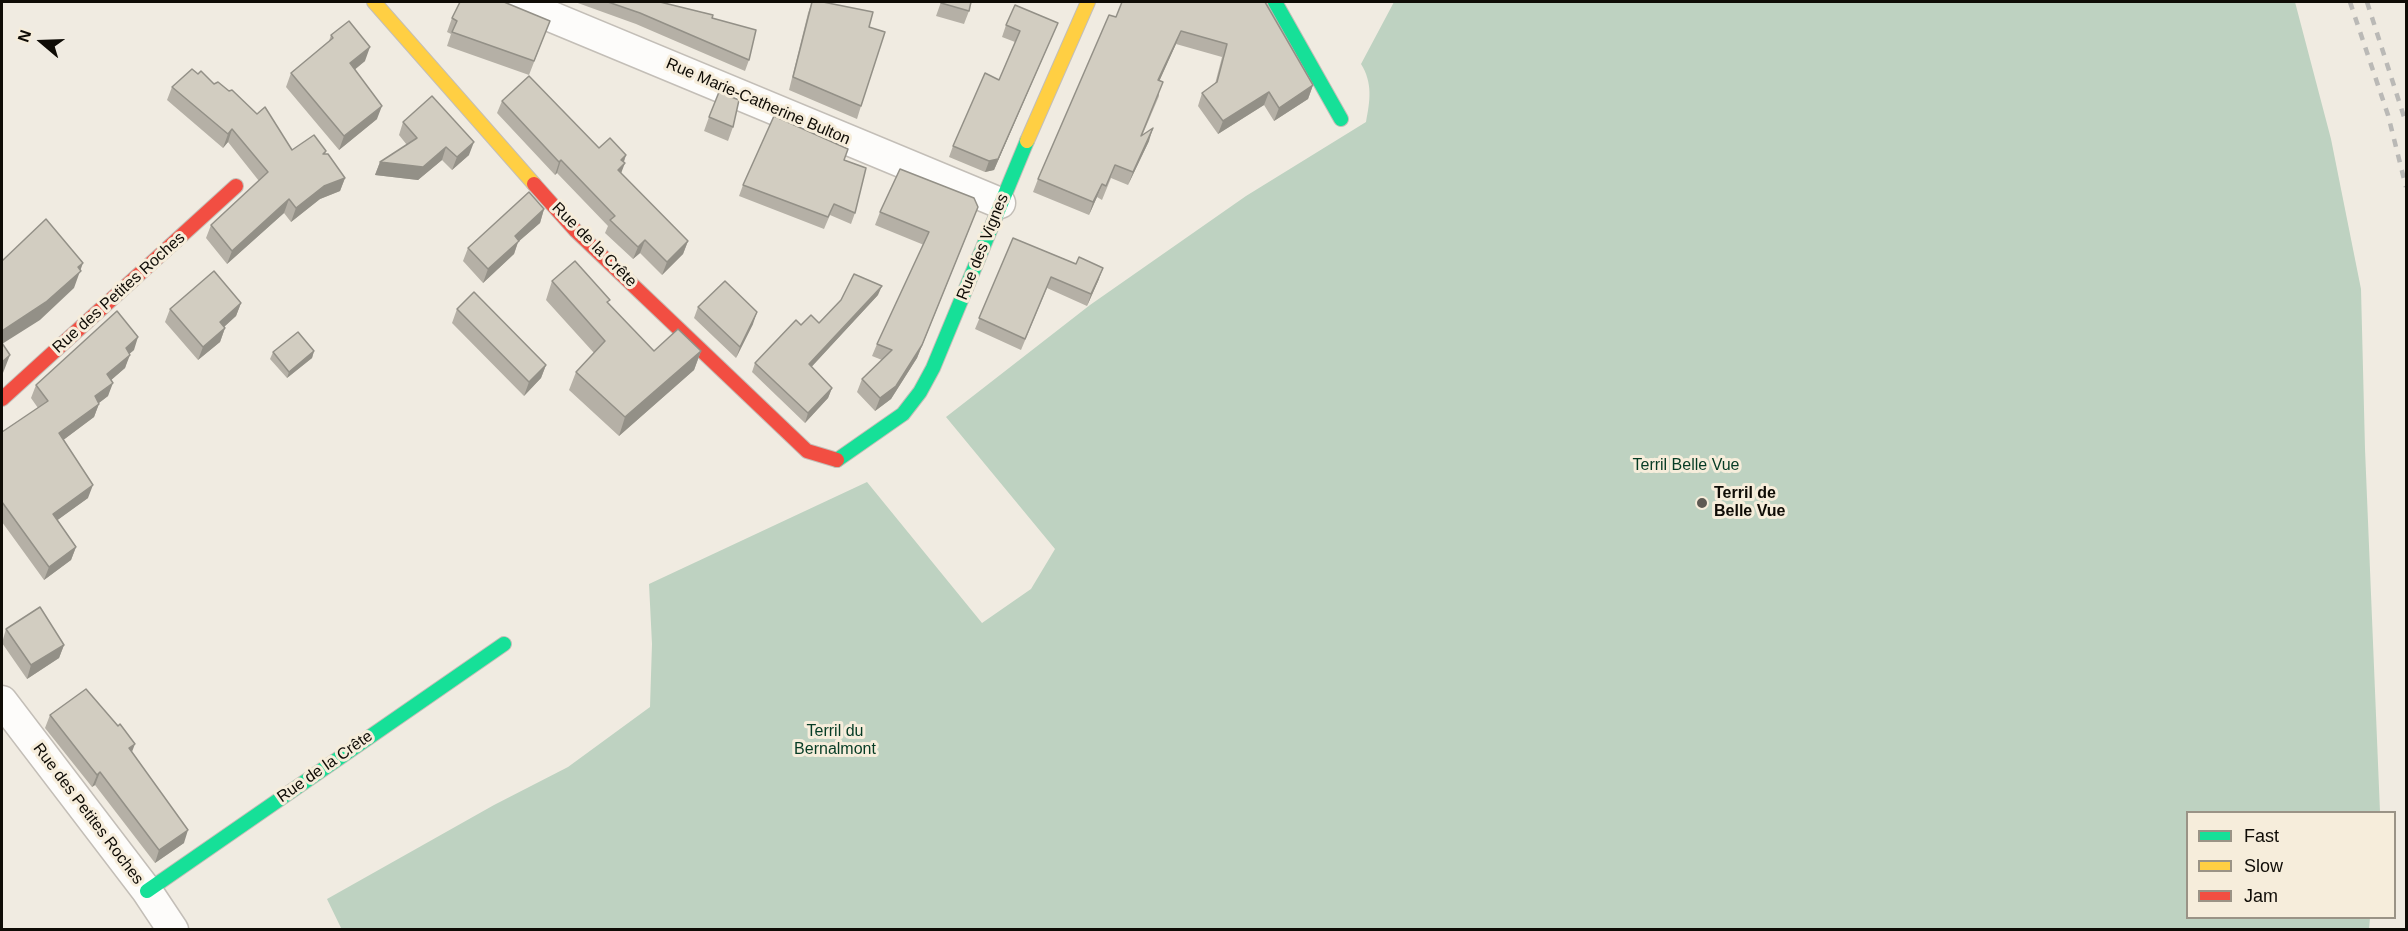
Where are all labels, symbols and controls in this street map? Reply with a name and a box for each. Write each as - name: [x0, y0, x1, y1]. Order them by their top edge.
- north arrow: [12, 12, 72, 72]
- text: N: [15, 28, 34, 44]
- street label: Rue Marie-Catherine Bulton: [663, 54, 853, 150]
- street label: Rue des Vignes: [953, 191, 1013, 303]
- street label: Rue de la Crête: [548, 199, 640, 291]
- street label: Rue des Petites Roches: [49, 228, 189, 358]
- park label: Terril Belle Vue: [1632, 456, 1740, 476]
- place label: Terril de Belle Vue: [1714, 484, 1785, 522]
- marker: Terril de Belle Vue: [1695, 496, 1709, 510]
- park label: Terril du Bernalmont: [794, 722, 876, 760]
- street label: Rue de la Crête: [274, 727, 376, 807]
- street label: Rue des Petites Roches: [29, 740, 147, 888]
- legend: [2186, 811, 2396, 919]
- text: Fast: [2244, 826, 2279, 846]
- text: Slow: [2244, 856, 2283, 876]
- text: Jam: [2244, 886, 2278, 906]

